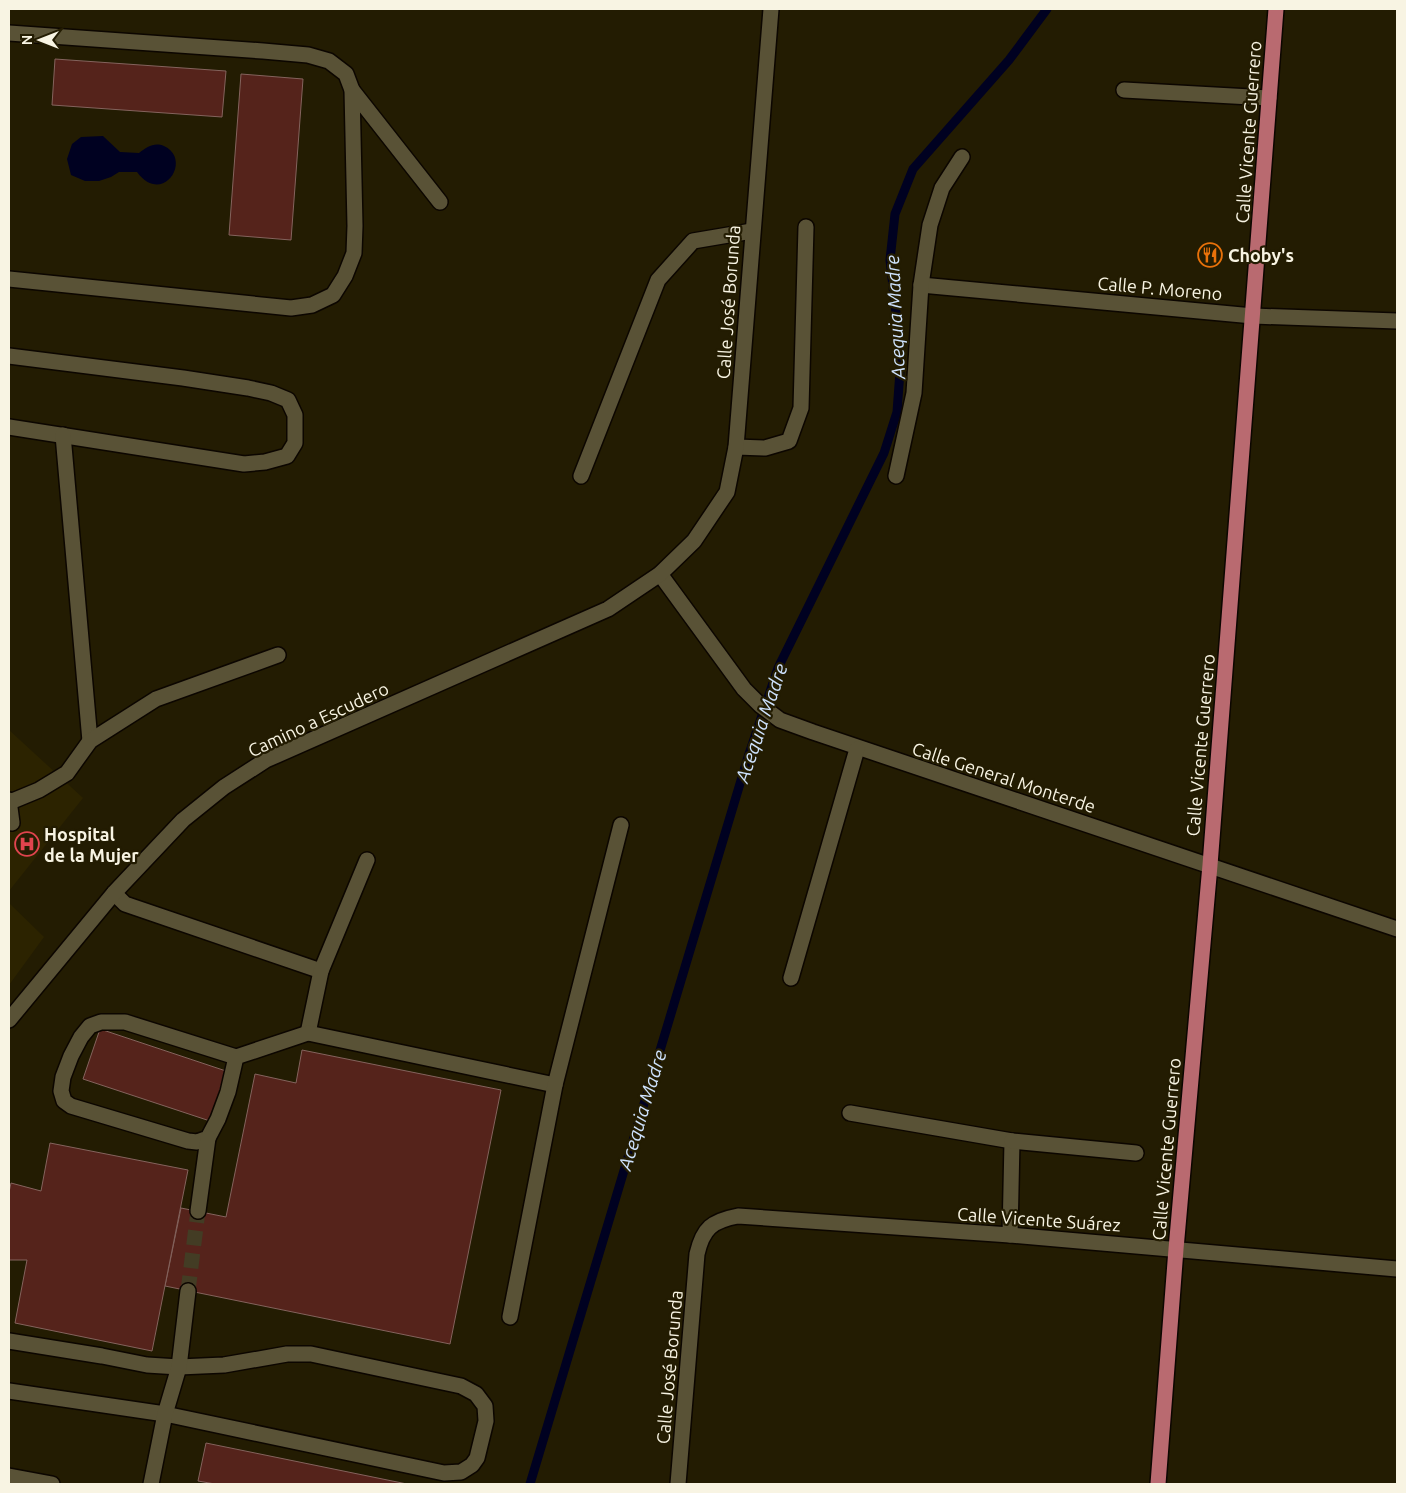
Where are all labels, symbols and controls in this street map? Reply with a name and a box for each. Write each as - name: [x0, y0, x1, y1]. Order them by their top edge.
- north arrow: [15, 15, 65, 65]
- text: N: [19, 35, 35, 45]
- street label: Calle Vicente Guerrero: [1232, 40, 1264, 224]
- street label: Calle José Borunda: [713, 224, 743, 380]
- restaurant icon: Choby's: [1197, 242, 1223, 268]
- place label: Choby's: [1228, 245, 1294, 265]
- water label: Acequia Madre: [881, 254, 909, 381]
- street label: Calle P. Moreno: [1097, 273, 1223, 303]
- street label: Calle Vicente Guerrero: [1182, 653, 1218, 837]
- water label: Acequia Madre: [730, 660, 792, 786]
- street label: Camino a Escudero: [244, 678, 392, 760]
- street label: Calle General Monterde: [910, 738, 1098, 816]
- place label: Hospital de la Mujer: [44, 824, 139, 865]
- hospital icon: Hospital de la Mujer: [14, 831, 40, 857]
- water label: Acequia Madre: [613, 1047, 671, 1174]
- street label: Calle Vicente Guerrero: [1148, 1057, 1184, 1241]
- street label: Calle Vicente Suárez: [957, 1203, 1121, 1235]
- street label: Calle José Borunda: [652, 1289, 686, 1445]

